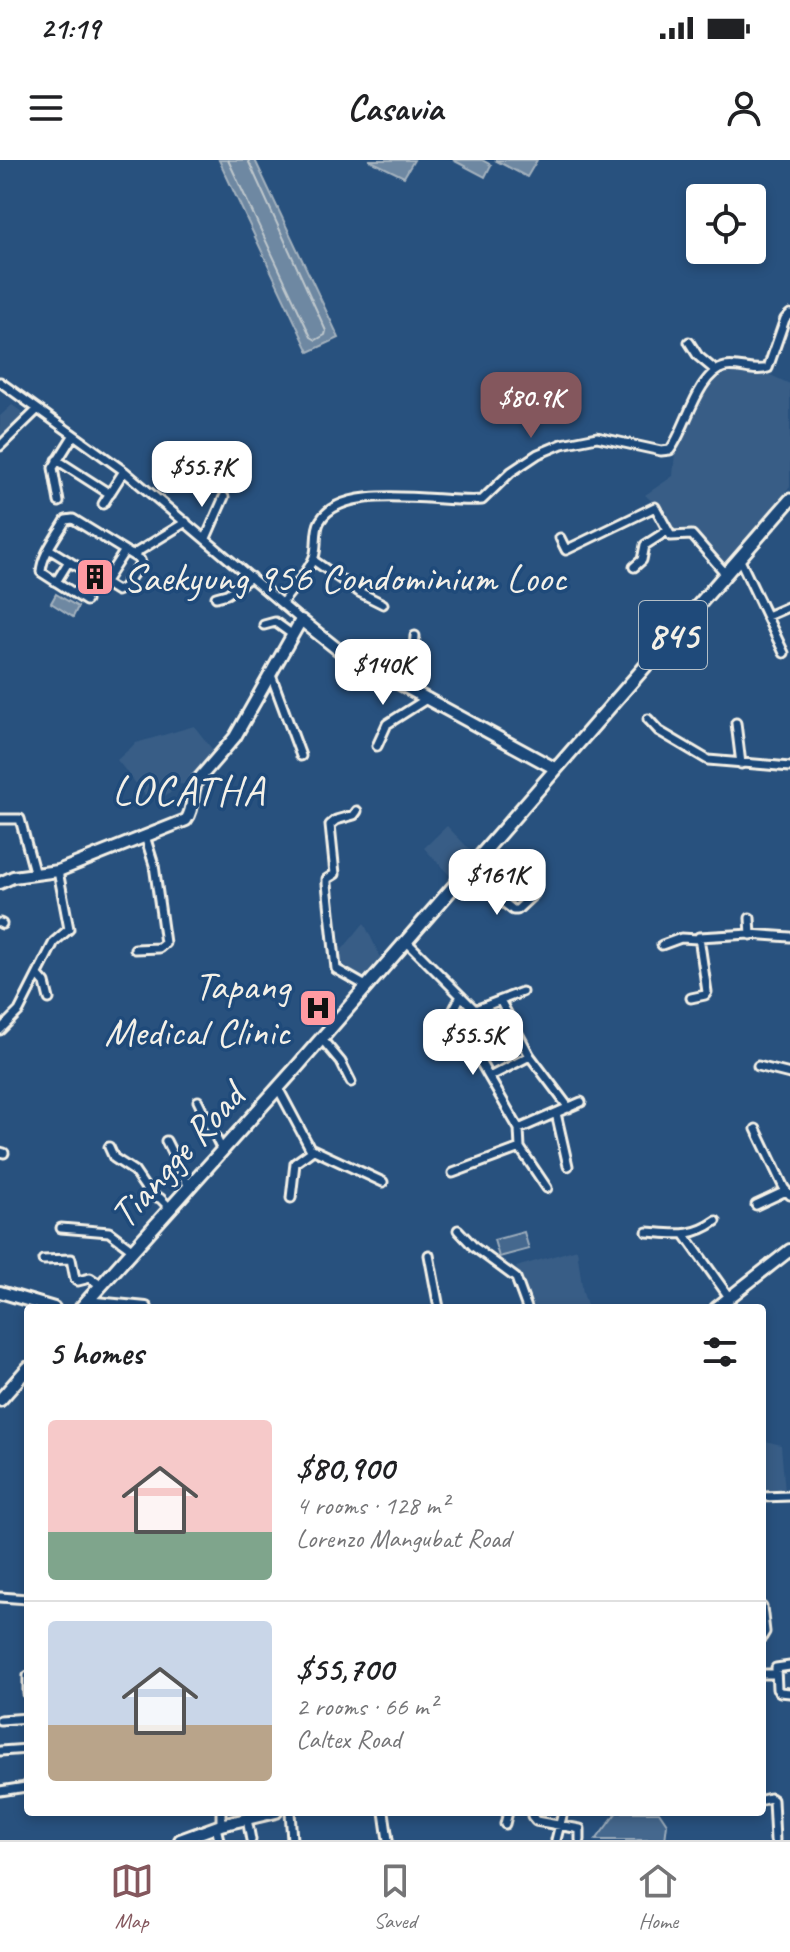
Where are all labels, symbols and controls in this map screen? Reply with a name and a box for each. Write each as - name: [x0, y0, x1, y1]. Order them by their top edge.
- text: 21:19: [40, 9, 100, 47]
- text: Casavia: [347, 85, 443, 131]
- icon: menu: [24, 86, 68, 130]
- icon: person: [722, 86, 766, 130]
- map controls: [686, 184, 766, 264]
- button: locate: [686, 184, 766, 264]
- pin: $80.9K: [466, 372, 596, 440]
- text: $80.9K: [499, 381, 563, 414]
- pin: $55.7K: [137, 441, 267, 509]
- text: $55.7K: [170, 450, 234, 483]
- place label: Saekyung 956 Condominium Looc: [123, 553, 568, 603]
- building icon: Saekyung 956 Condominium Looc: [74, 556, 116, 598]
- road number: 845: [639, 601, 707, 669]
- pin: $140K: [327, 639, 439, 707]
- text: $140K: [353, 648, 413, 681]
- district label: LOCATHA: [112, 764, 266, 817]
- pin: $161K: [441, 849, 553, 917]
- text: $161K: [467, 858, 527, 891]
- place label: Tapang Medical Clinic: [104, 961, 293, 1057]
- hospital icon: Tapang Medical Clinic: [297, 987, 339, 1029]
- pin: $55.5K: [408, 1009, 538, 1077]
- text: $55.5K: [441, 1018, 505, 1051]
- street label: Tiangge Road: [99, 1068, 259, 1238]
- icon: filters: [698, 1330, 742, 1374]
- text: 5 homes: [48, 1331, 143, 1374]
- text: $80,900: [296, 1446, 394, 1489]
- icon: home: [112, 1452, 208, 1548]
- text: 4 rooms · 128 m²: [296, 1489, 448, 1522]
- text: Lorenzo Mangubat Road: [296, 1522, 510, 1555]
- text: $55,700: [296, 1647, 393, 1690]
- icon: home: [112, 1653, 208, 1749]
- text: 2 rooms · 66 m²: [296, 1690, 437, 1723]
- text: Caltex Road: [296, 1723, 401, 1756]
- tab: Map: [110, 1859, 154, 1935]
- tab: Saved: [373, 1859, 417, 1935]
- tab: Home: [636, 1859, 680, 1935]

